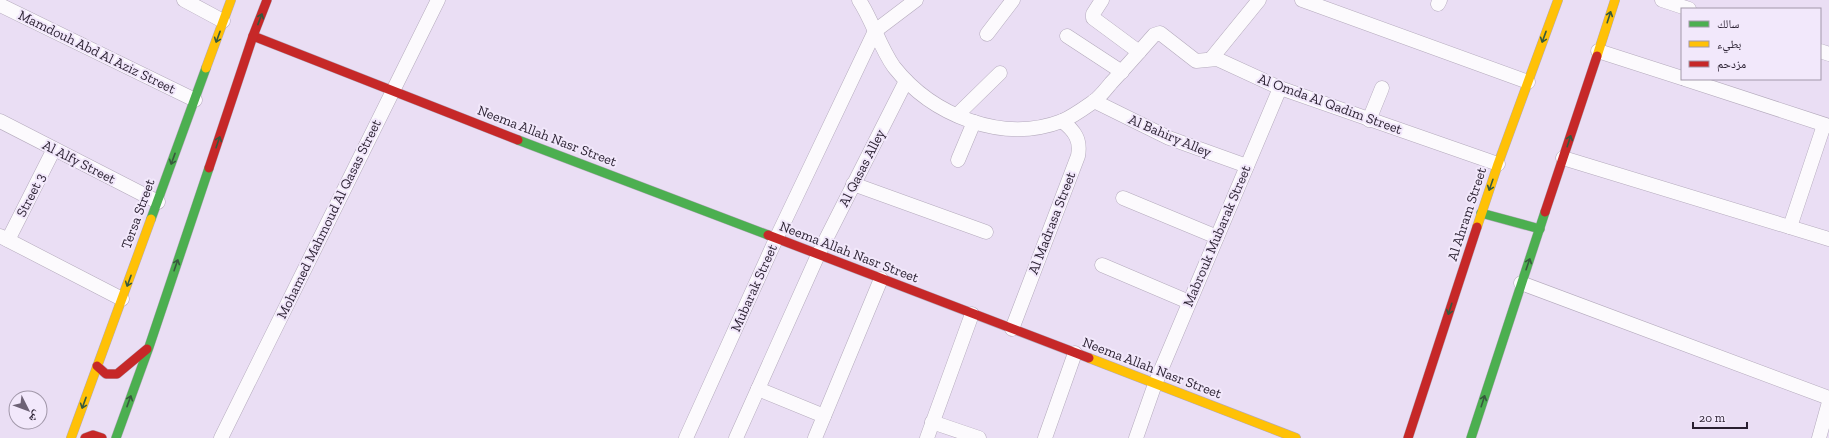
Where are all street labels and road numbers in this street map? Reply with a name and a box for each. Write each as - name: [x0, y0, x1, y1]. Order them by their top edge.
- street label: Mamdouh Abd Al Aziz Street: [16, 6, 179, 98]
- street label: Al Omda Al Qadim Street: [1256, 70, 1405, 138]
- street label: Neema Allah Nasr Street: [475, 102, 620, 171]
- street label: Al Bahiry Alley: [1126, 111, 1215, 161]
- street label: Mohamed Mahmoud Al Qasas Street: [273, 116, 385, 321]
- street label: Al Qasas Alley: [835, 126, 889, 210]
- street label: Al Alfy Street: [40, 136, 119, 188]
- street label: Mabrouk Mubarak Street: [1179, 162, 1255, 309]
- street label: Al Ahram Street: [1444, 164, 1490, 263]
- street label: Al Madrasa Street: [1025, 169, 1080, 277]
- street label: Street 3: [13, 170, 49, 220]
- street label: Tersa Street: [117, 176, 159, 251]
- street label: Neema Allah Nasr Street: [777, 218, 922, 287]
- street label: Mubarak Street: [727, 241, 781, 334]
- street label: Neema Allah Nasr Street: [1080, 334, 1225, 403]

